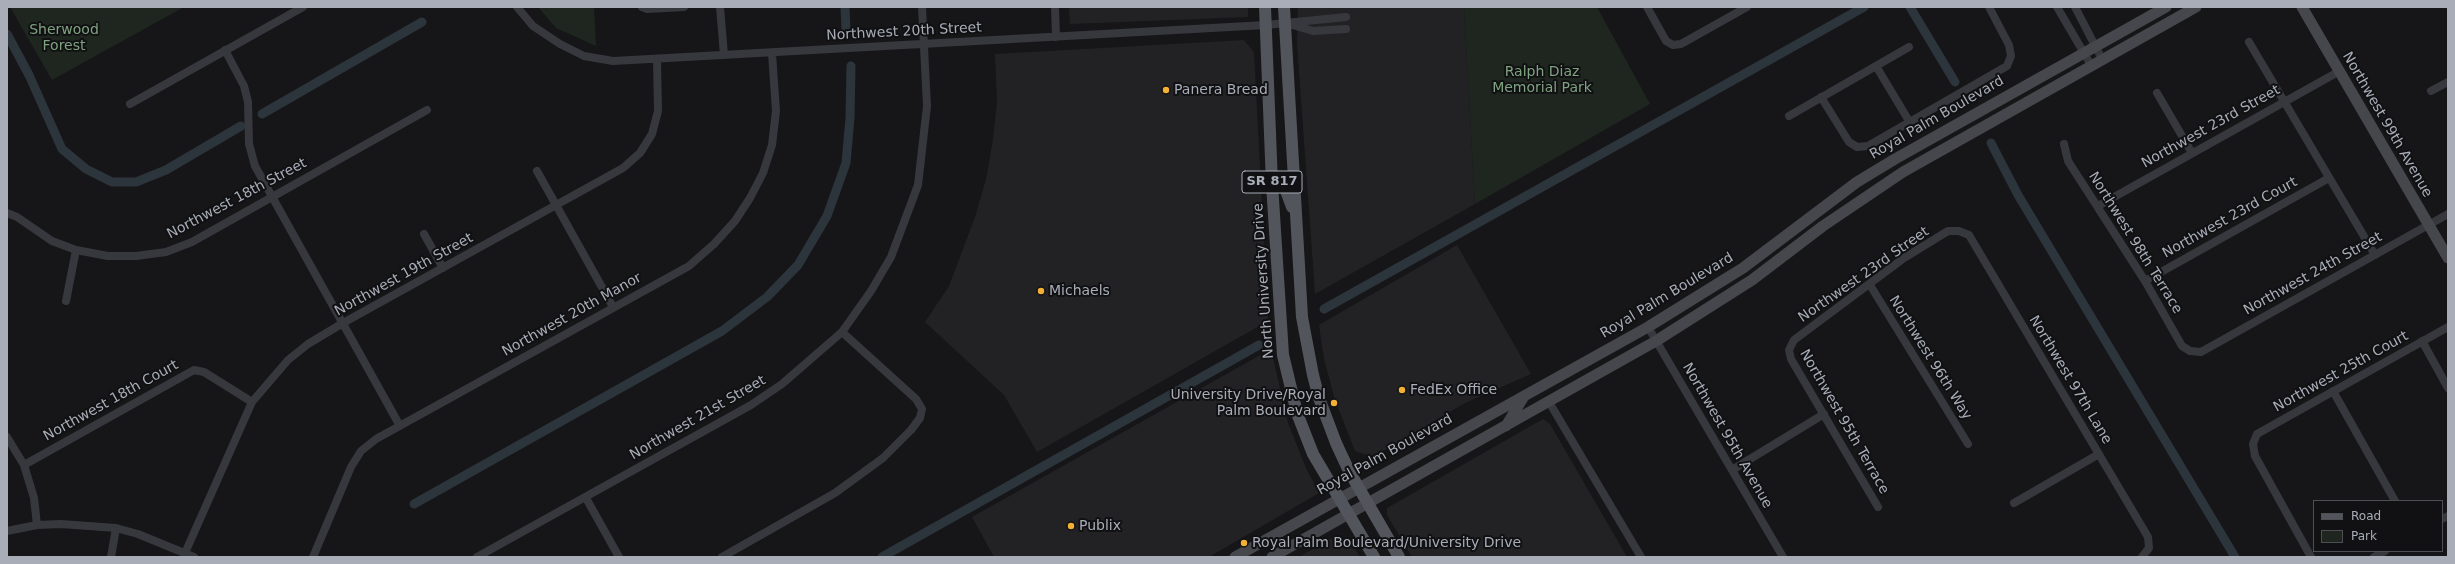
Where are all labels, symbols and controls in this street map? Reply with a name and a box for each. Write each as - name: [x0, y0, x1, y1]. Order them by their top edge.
- street label: Northwest 20th Street: [826, 20, 982, 44]
- park label: Sherwood Forest: [29, 22, 99, 54]
- street label: Northwest 99th Avenue: [2338, 49, 2436, 201]
- park label: Ralph Diaz Memorial Park: [1492, 64, 1592, 96]
- street label: Royal Palm Boulevard: [1867, 73, 2007, 163]
- place label: Panera Bread: [1174, 82, 1268, 98]
- street label: Northwest 23rd Street: [2139, 82, 2283, 172]
- marker: Panera Bread: [1161, 85, 1171, 95]
- street label: Northwest 18th Street: [164, 155, 310, 243]
- street label: Northwest 98th Terrace: [2084, 169, 2186, 317]
- road number: SR 817: [1242, 171, 1302, 193]
- street label: Northwest 23rd Court: [2160, 174, 2300, 262]
- street label: North University Drive: [1250, 203, 1278, 359]
- street label: Northwest 23rd Street: [1795, 223, 1933, 327]
- street label: Northwest 24th Street: [2241, 229, 2385, 319]
- street label: Northwest 19th Street: [332, 230, 476, 320]
- street label: Royal Palm Boulevard: [1598, 250, 1736, 342]
- street label: Northwest 20th Manor: [499, 270, 645, 360]
- place label: Michaels: [1049, 283, 1110, 299]
- marker: Michaels: [1036, 286, 1046, 296]
- street label: Northwest 96th Way: [1885, 293, 1975, 423]
- street label: Northwest 97th Lane: [2025, 313, 2115, 447]
- street label: Northwest 25th Court: [2271, 328, 2411, 416]
- street label: Northwest 95th Terrace: [1796, 347, 1892, 497]
- street label: Northwest 18th Court: [41, 357, 181, 445]
- street label: Northwest 95th Avenue: [1678, 360, 1776, 512]
- street label: Northwest 21st Street: [627, 372, 769, 464]
- place label: FedEx Office: [1410, 382, 1497, 398]
- marker: FedEx Office: [1397, 385, 1407, 395]
- place label: University Drive/Royal Palm Boulevard: [1170, 387, 1326, 420]
- marker: University Drive/Royal Palm Boulevard: [1329, 398, 1339, 408]
- street label: Royal Palm Boulevard: [1314, 411, 1456, 499]
- legend: [2313, 500, 2443, 552]
- text: Road: [2351, 509, 2381, 523]
- place label: Publix: [1079, 518, 1121, 534]
- marker: Publix: [1066, 521, 1076, 531]
- text: Park: [2351, 529, 2377, 543]
- place label: Royal Palm Boulevard/University Drive: [1252, 535, 1521, 551]
- marker: Royal Palm Boulevard/University Drive: [1239, 538, 1249, 548]

